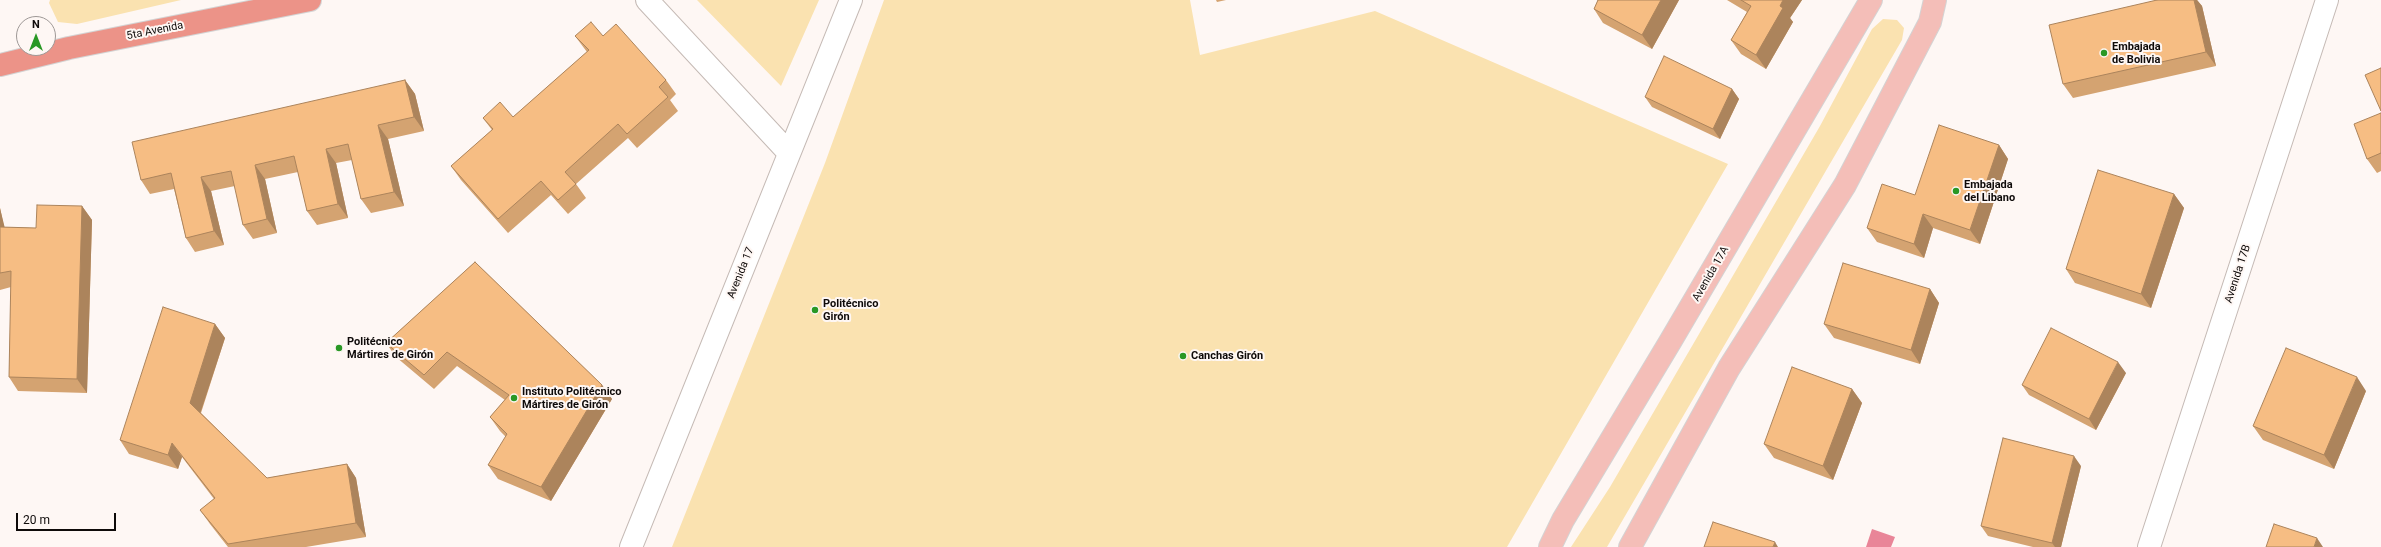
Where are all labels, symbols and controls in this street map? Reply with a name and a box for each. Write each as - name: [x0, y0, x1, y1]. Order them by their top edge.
- north arrow: [16, 16, 56, 56]
- text: N: [32, 18, 40, 31]
- street label: 5ta Avenida: [126, 19, 184, 43]
- place label: Embajada de Bolivia: [2112, 40, 2161, 66]
- marker: Embajada de Bolivia: [2099, 48, 2109, 58]
- place label: Embajada del Libano: [1964, 178, 2015, 204]
- marker: Embajada del Libano: [1951, 186, 1961, 196]
- street label: Avenida 17B: [2222, 243, 2254, 305]
- street label: Avenida 17A: [1690, 244, 1732, 304]
- street label: Avenida 17: [725, 245, 757, 301]
- place label: Politécnico Girón: [823, 297, 878, 323]
- marker: Politécnico Girón: [810, 305, 820, 315]
- place label: Politécnico Mártires de Girón: [347, 335, 433, 361]
- marker: Politécnico Mártires de Girón: [334, 343, 344, 353]
- place label: Canchas Girón: [1191, 349, 1263, 363]
- marker: Canchas Girón: [1178, 351, 1188, 361]
- place label: Instituto Politécnico Mártires de Girón: [522, 385, 622, 411]
- marker: Instituto Politécnico Mártires de Girón: [509, 393, 519, 403]
- scale bar: [18, 505, 118, 531]
- text: 20 m: [23, 513, 50, 527]

